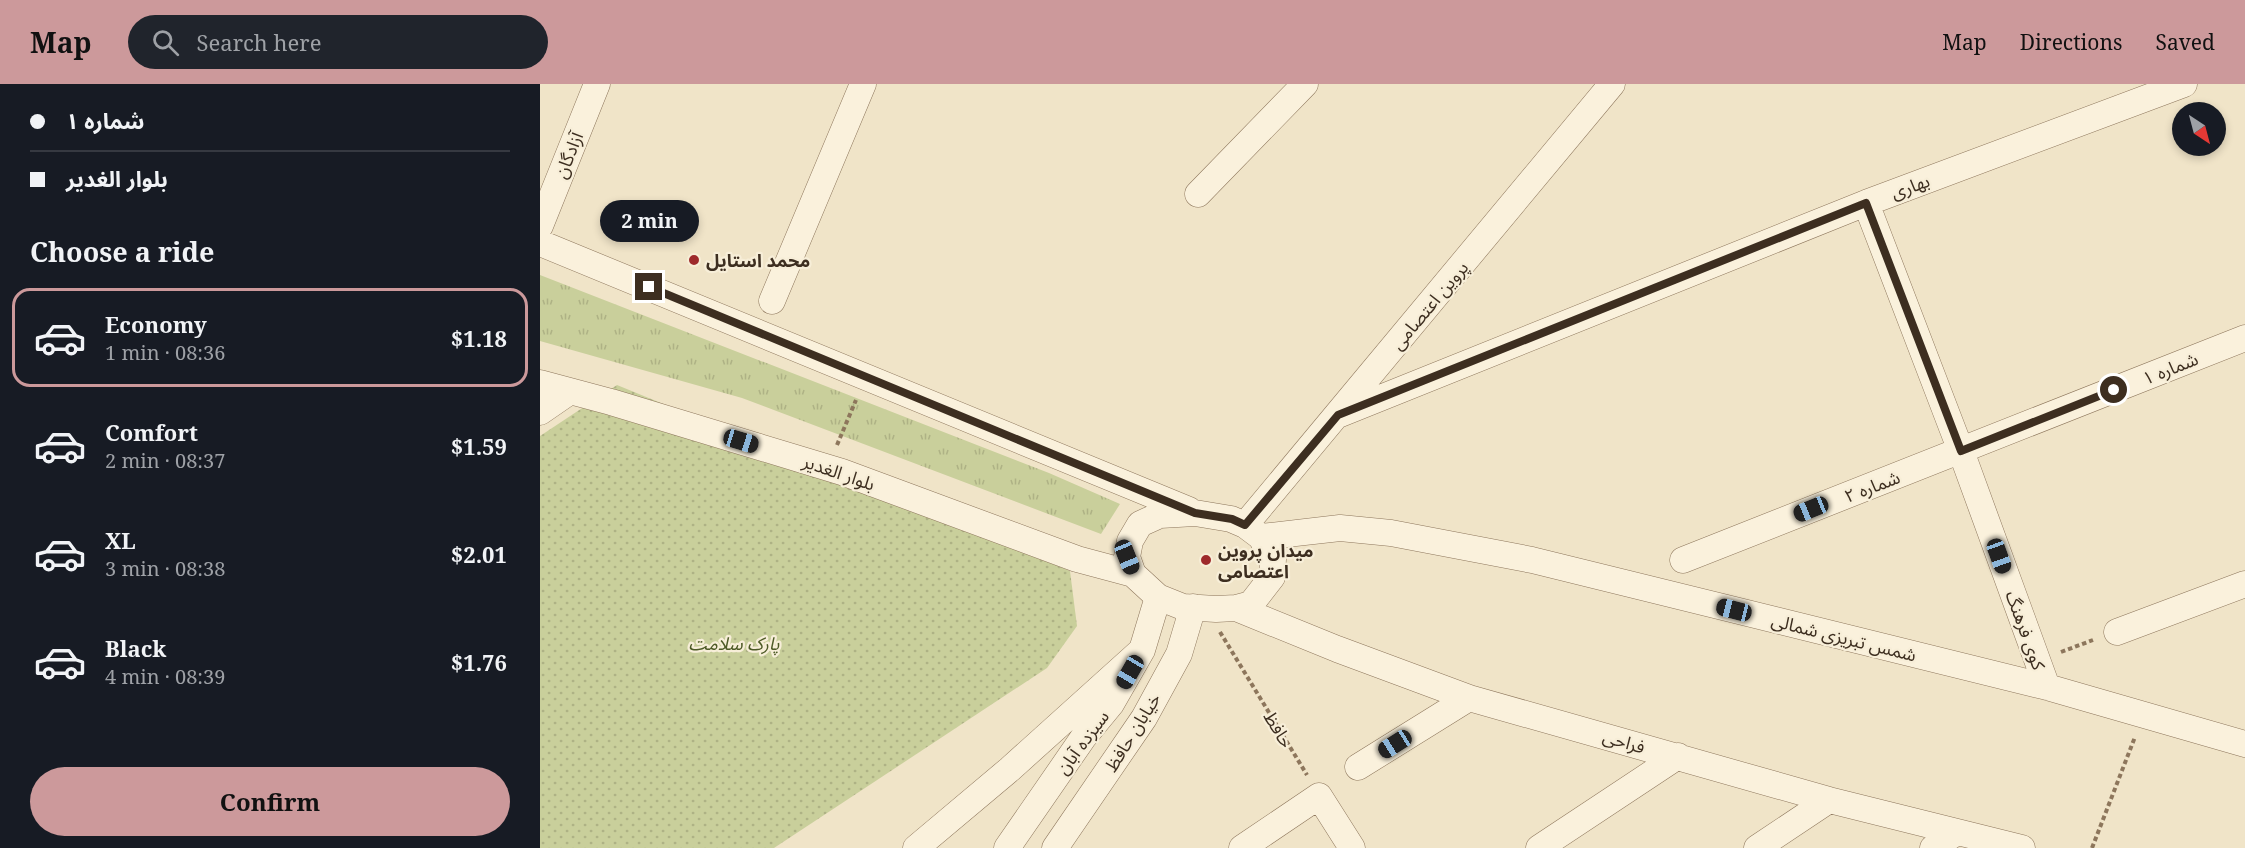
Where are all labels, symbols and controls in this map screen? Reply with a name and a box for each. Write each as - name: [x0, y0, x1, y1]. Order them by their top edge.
- search box: [128, 15, 548, 69]
- text: Map: [30, 23, 92, 61]
- icon: search: [149, 26, 182, 59]
- text: Search here: [197, 27, 321, 57]
- text: Map: [1942, 28, 1987, 56]
- text: Directions: [2020, 28, 2122, 56]
- text: Saved: [2155, 28, 2215, 56]
- north arrow: [2172, 102, 2226, 156]
- map controls: [2172, 102, 2226, 156]
- text: شماره ۱: [66, 105, 144, 135]
- street label: آزادگان: [548, 127, 588, 182]
- text: بلوار الغدیر: [66, 163, 168, 193]
- street label: بهاری: [1887, 168, 1933, 204]
- callout: 2 min: [600, 200, 698, 242]
- text: 2 min: [621, 207, 678, 234]
- text: Choose a ride: [30, 233, 215, 270]
- place label: محمد استایل: [706, 248, 810, 272]
- marker: محمد استایل: [687, 253, 701, 267]
- street label: پروین اعتصامی: [1385, 256, 1473, 354]
- route end: [635, 273, 662, 300]
- text: Economy: [105, 309, 207, 339]
- icon: car: [33, 311, 87, 365]
- text: $1.18: [451, 323, 507, 353]
- text: 1 min · 08:36: [105, 339, 225, 366]
- street label: شماره ۱: [2139, 346, 2201, 390]
- route start: [2100, 376, 2127, 403]
- text: Comfort: [105, 417, 198, 447]
- icon: car: [33, 419, 87, 473]
- car: [721, 427, 761, 455]
- text: $1.59: [451, 431, 507, 461]
- text: 2 min · 08:37: [105, 447, 225, 474]
- street label: بلوار الغدیر: [799, 448, 878, 496]
- street label: شماره ۲: [1841, 464, 1903, 508]
- car: [1791, 494, 1831, 524]
- text: XL: [105, 525, 136, 555]
- icon: car: [33, 527, 87, 581]
- car: [1984, 536, 2014, 576]
- car: [1112, 537, 1142, 577]
- place label: میدان پروین اعتصامی: [1218, 538, 1314, 583]
- text: $2.01: [451, 539, 507, 569]
- marker: میدان پروین اعتصامی: [1199, 553, 1213, 567]
- text: 3 min · 08:38: [105, 555, 225, 582]
- street label: کوی فرهنگ: [2001, 587, 2052, 674]
- car: [1714, 597, 1754, 623]
- street label: شمس تبریزی شمالی: [1769, 607, 1919, 667]
- park label: پارک سلامت: [689, 631, 780, 656]
- text: Black: [105, 633, 166, 663]
- icon: car: [33, 635, 87, 689]
- text: $1.76: [451, 647, 507, 677]
- car: [1113, 652, 1147, 692]
- text: 4 min · 08:39: [105, 663, 225, 690]
- street label: خیابان حافظ: [1098, 688, 1166, 776]
- street label: سیزده آبان: [1050, 705, 1114, 779]
- street label: حافظ: [1259, 706, 1299, 752]
- street label: فراحی: [1600, 724, 1648, 758]
- car: [1375, 727, 1415, 761]
- button: Confirm: [30, 767, 510, 836]

